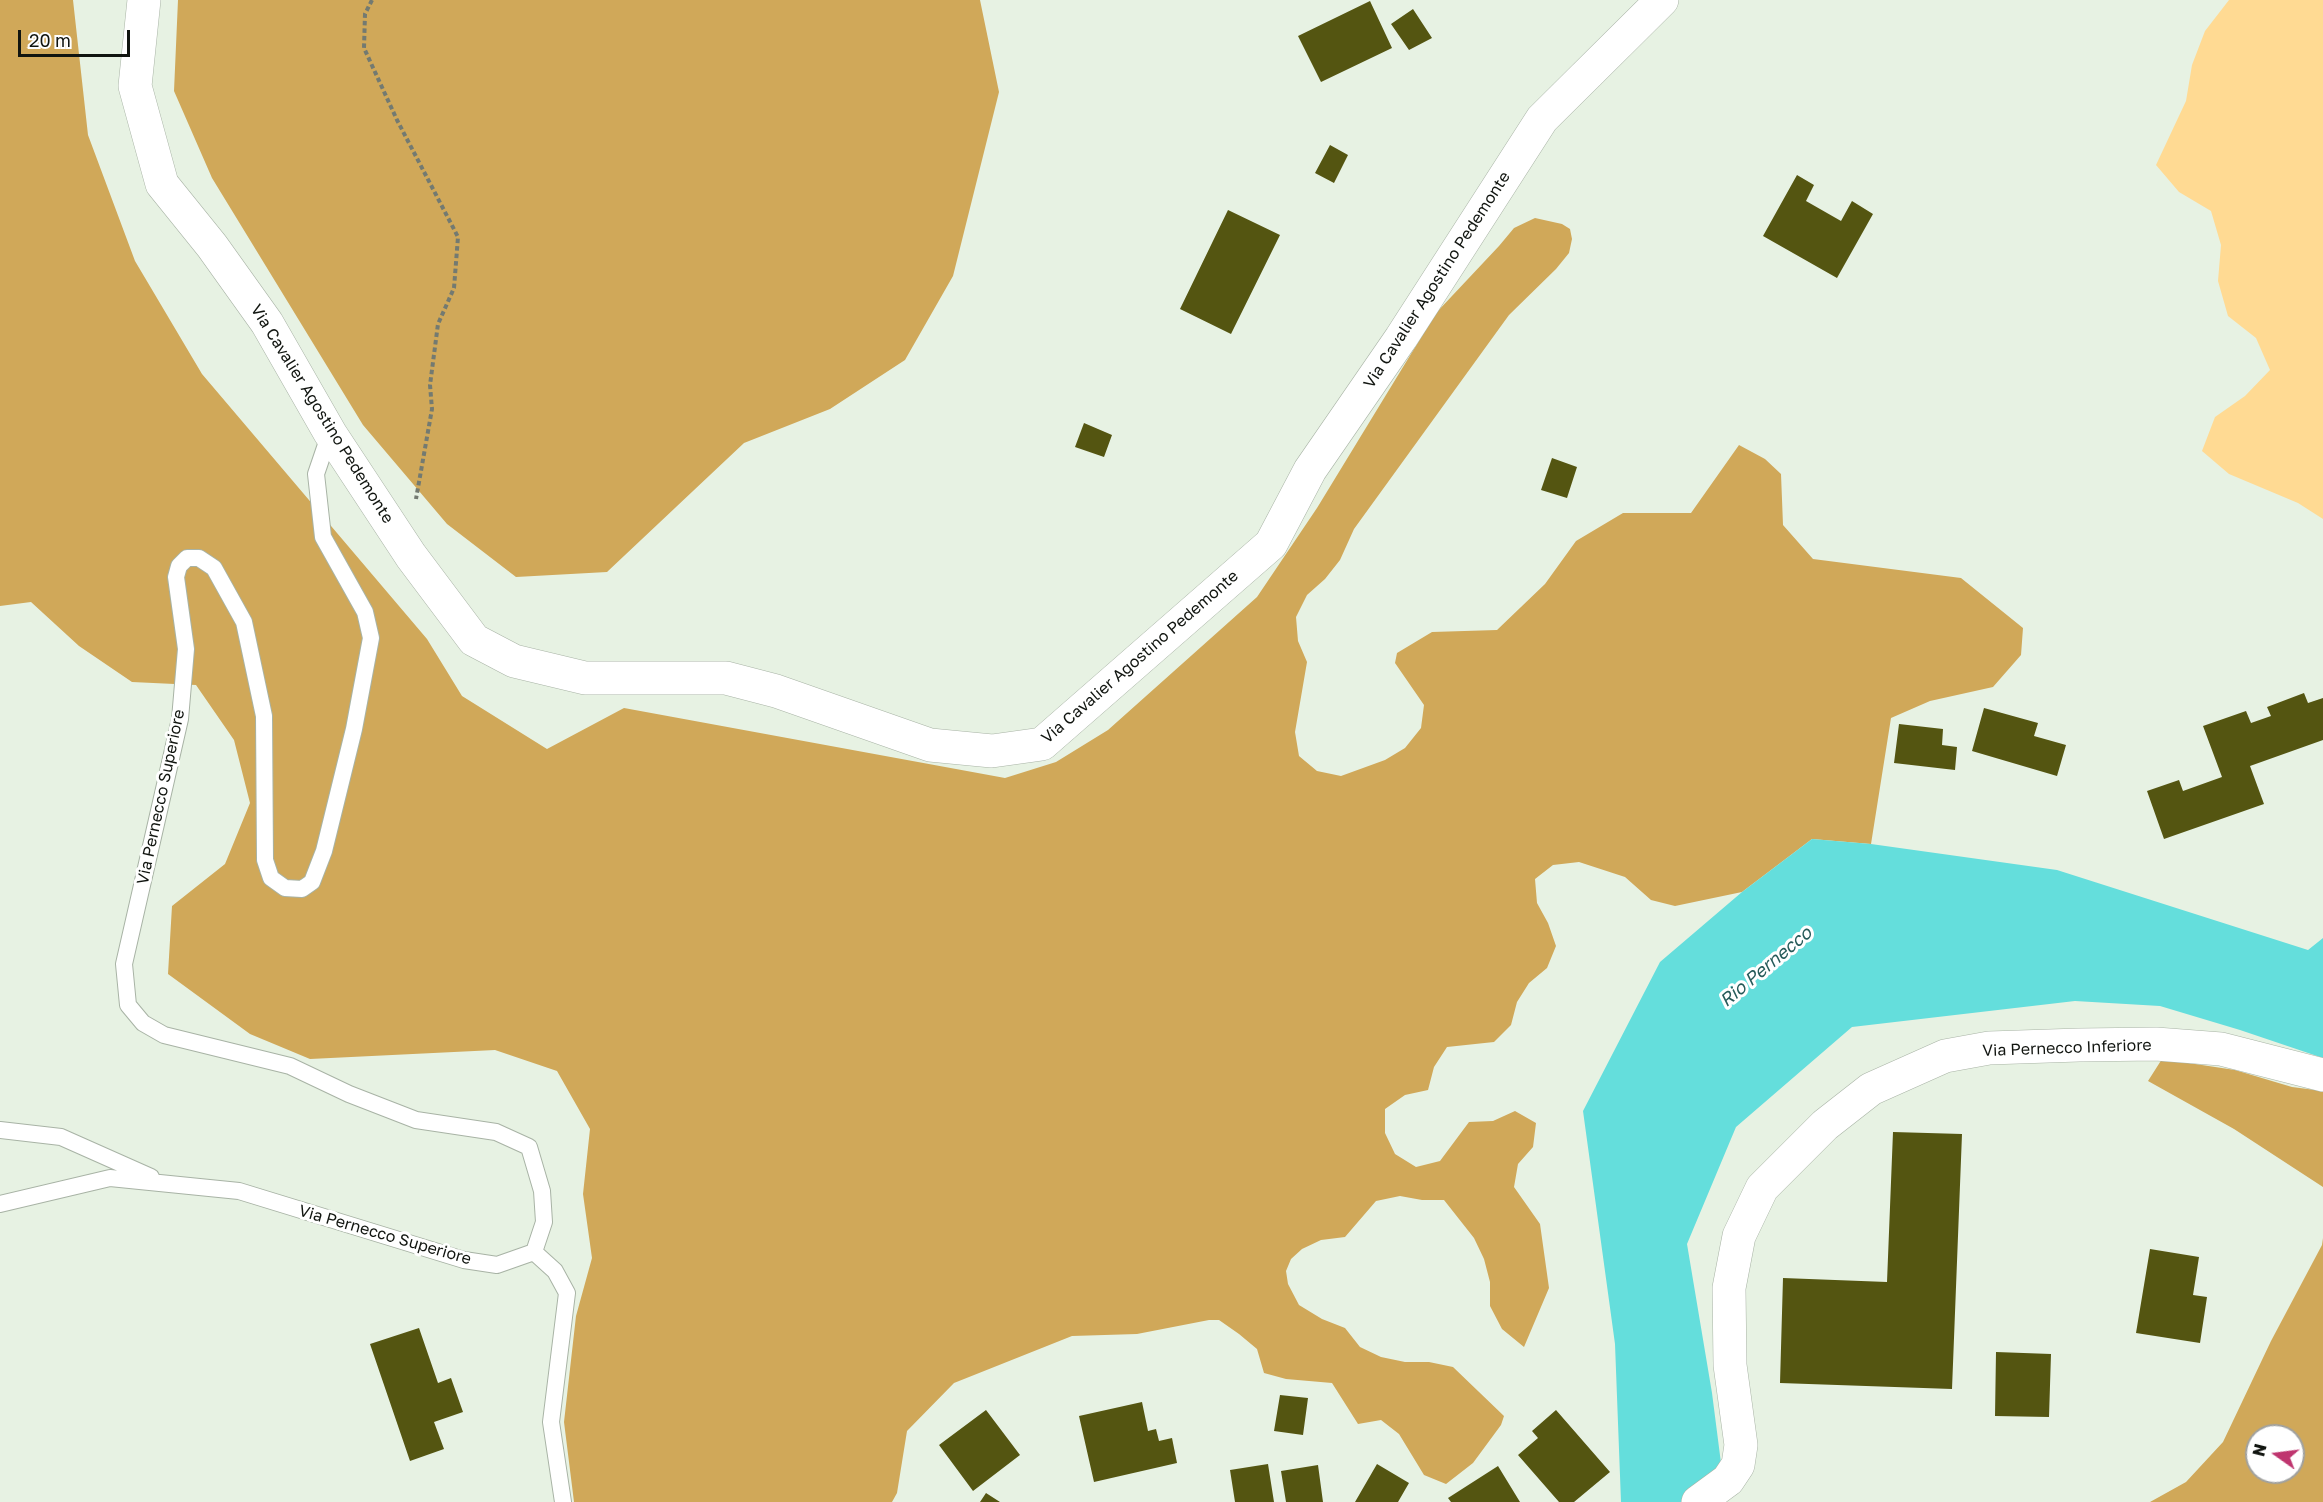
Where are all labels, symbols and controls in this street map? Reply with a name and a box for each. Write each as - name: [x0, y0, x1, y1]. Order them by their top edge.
- scale bar: [21, 18, 134, 56]
- text: 20 m: [29, 29, 71, 51]
- street label: Via Cavalier Agostino Pedemonte: [1360, 168, 1514, 392]
- street label: Via Cavalier Agostino Pedemonte: [246, 301, 398, 527]
- street label: Via Cavalier Agostino Pedemonte: [1038, 566, 1242, 748]
- street label: Via Pernecco Superiore: [133, 708, 189, 886]
- water label: Rio Pernecco: [1716, 922, 1816, 1012]
- street label: Via Pernecco Inferiore: [1982, 1035, 2152, 1061]
- street label: Via Pernecco Superiore: [297, 1201, 473, 1269]
- north arrow: [2245, 1424, 2305, 1484]
- text: N: [2248, 1442, 2271, 1458]

